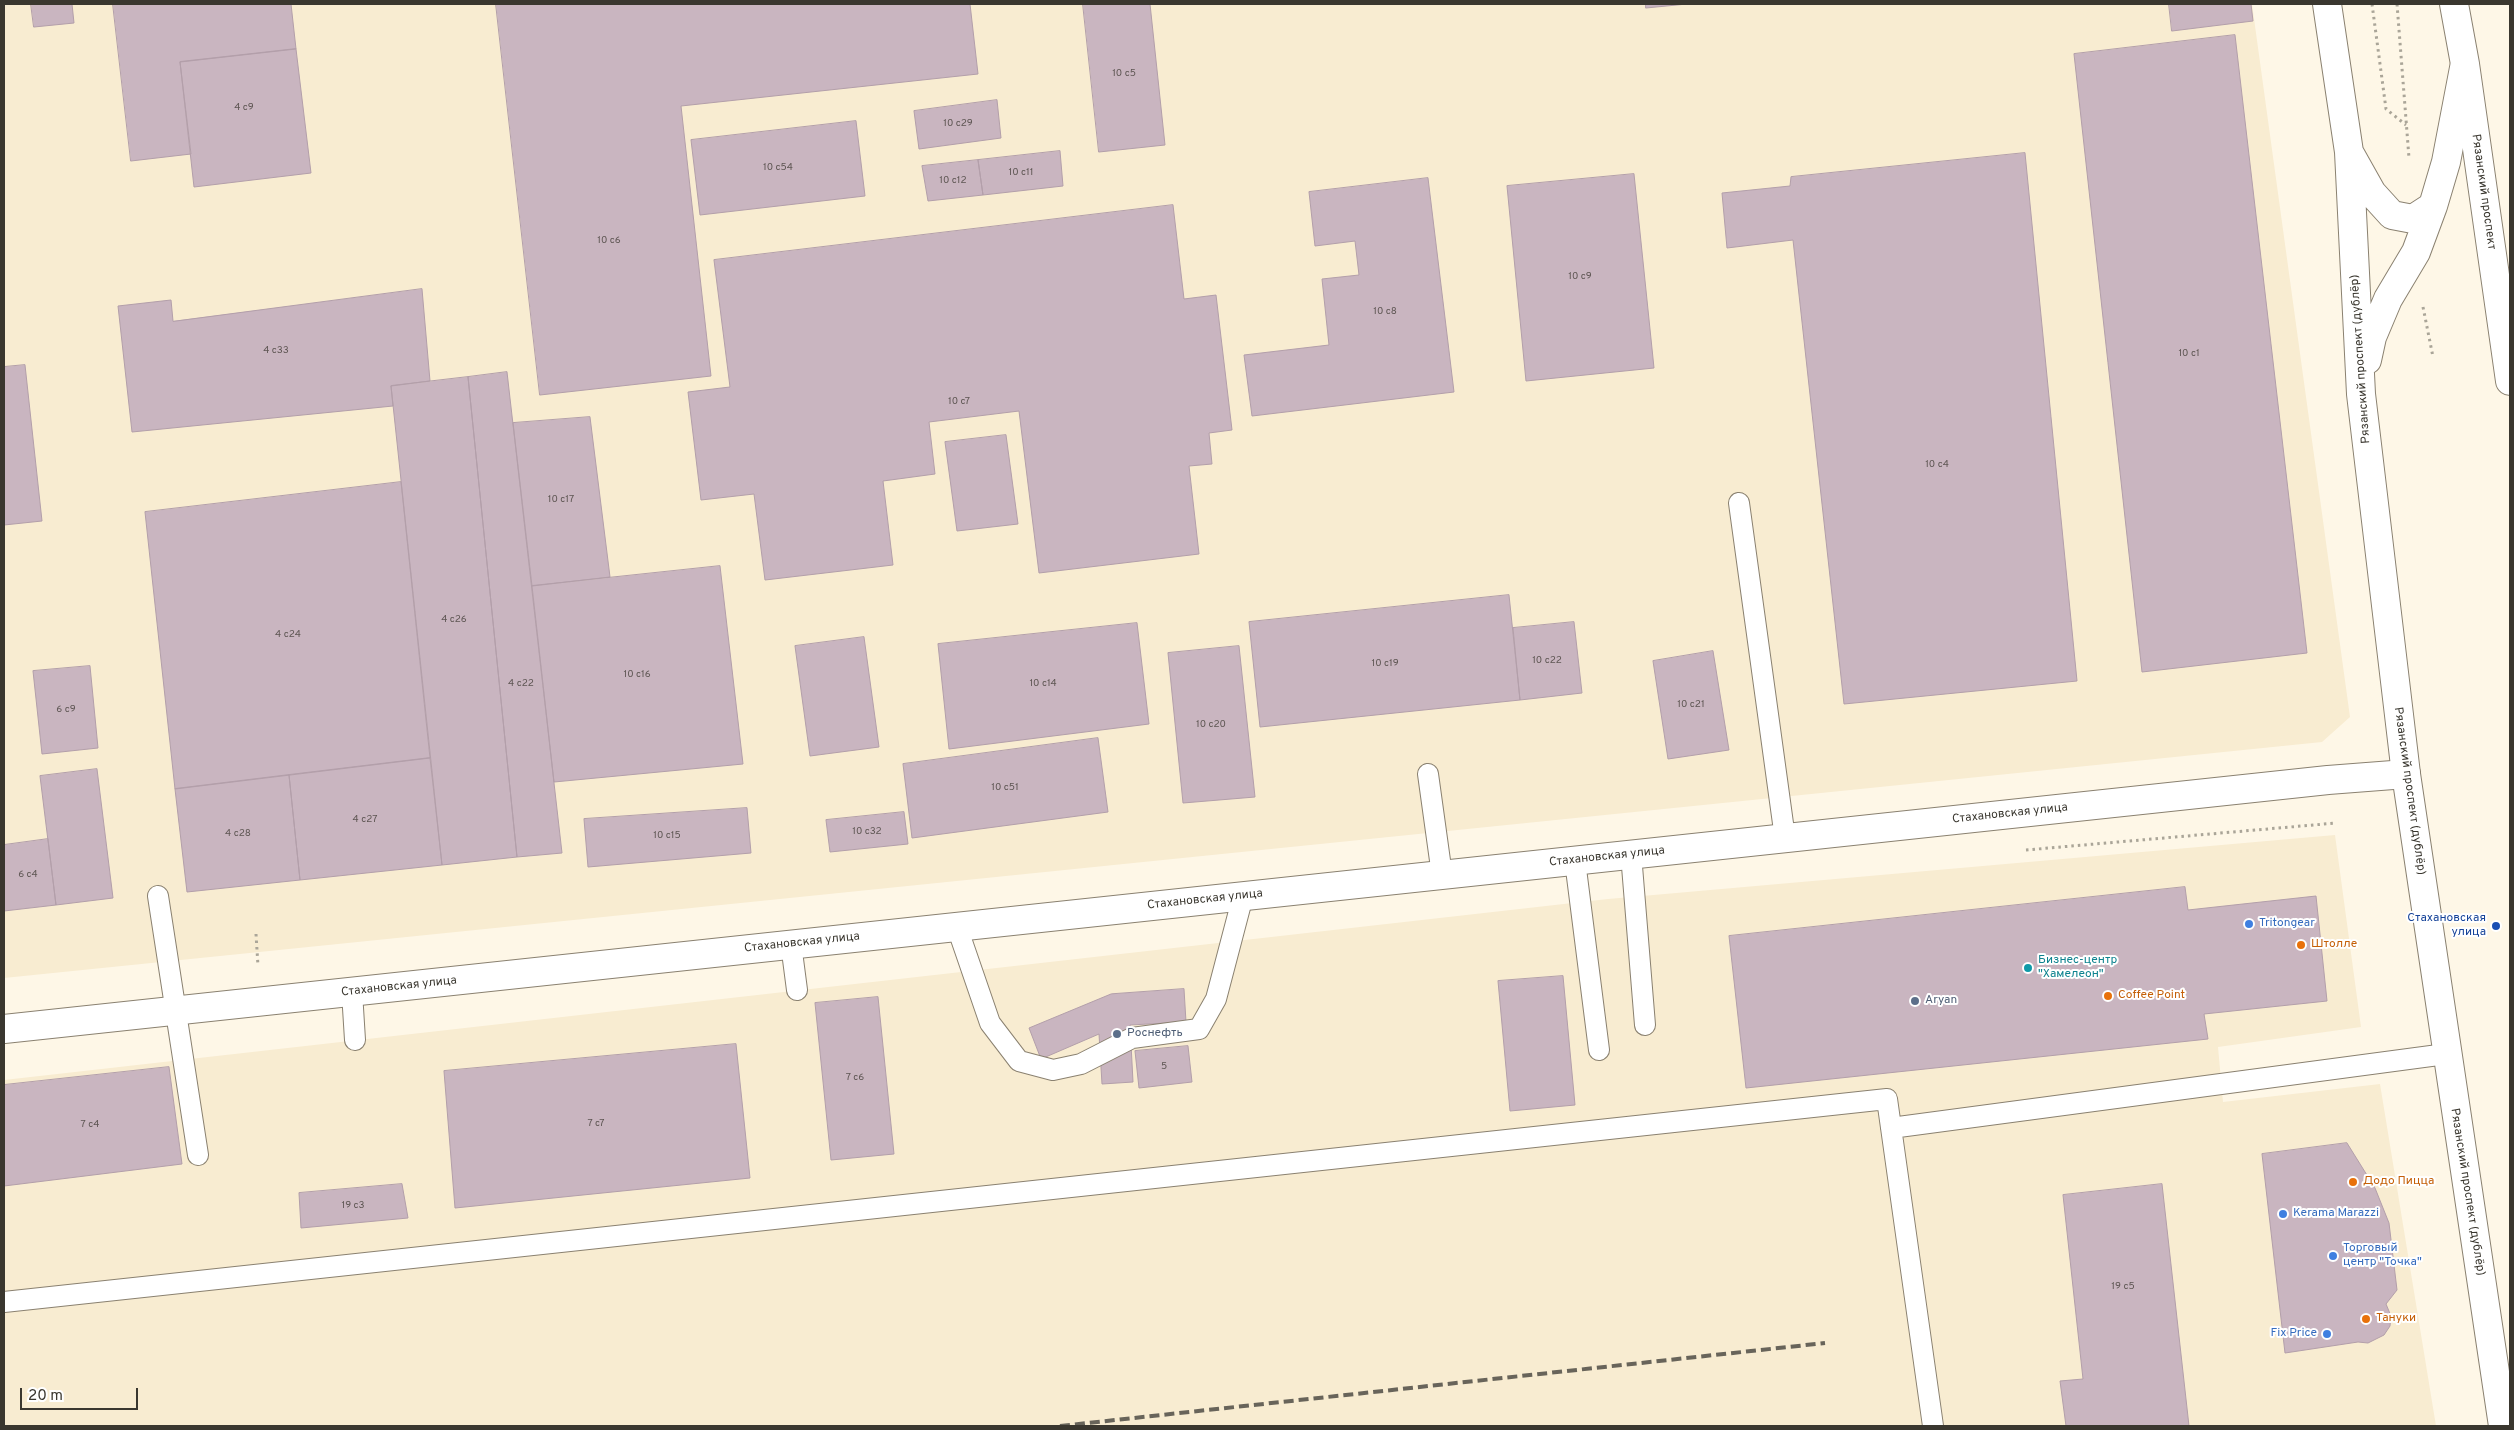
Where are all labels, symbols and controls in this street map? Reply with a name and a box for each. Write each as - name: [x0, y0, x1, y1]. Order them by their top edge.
- house number: 10 с5: [1112, 68, 1136, 80]
- house number: 4 с9: [234, 102, 254, 114]
- house number: 10 с29: [943, 118, 973, 130]
- street label: Рязанский проспект: [2468, 133, 2498, 251]
- house number: 10 с54: [763, 162, 793, 174]
- house number: 10 с11: [1009, 167, 1033, 179]
- house number: 10 с12: [939, 175, 967, 187]
- house number: 10 с6: [597, 235, 621, 247]
- house number: 10 с9: [1568, 271, 1592, 283]
- street label: Рязанский проспект (дублёр): [2348, 274, 2374, 444]
- house number: 10 с8: [1373, 306, 1397, 318]
- house number: 4 с33: [263, 345, 289, 357]
- house number: 10 с1: [2178, 348, 2200, 360]
- house number: 10 с7: [948, 396, 970, 408]
- house number: 10 с4: [1925, 459, 1949, 471]
- house number: 10 с17: [548, 494, 574, 506]
- house number: 4 с26: [441, 614, 467, 626]
- house number: 4 с24: [275, 629, 301, 641]
- house number: 10 с22: [1532, 655, 1562, 667]
- house number: 10 с19: [1371, 658, 1399, 670]
- house number: 10 с16: [623, 669, 651, 681]
- house number: 4 с22: [508, 678, 534, 690]
- house number: 10 с14: [1029, 678, 1057, 690]
- house number: 10 с21: [1677, 699, 1705, 711]
- house number: 6 с9: [56, 704, 76, 716]
- street label: Рязанский проспект (дублёр): [2390, 706, 2428, 876]
- house number: 10 с20: [1196, 719, 1226, 731]
- house number: 10 с51: [991, 782, 1019, 794]
- street label: Стахановская улица: [1952, 801, 2068, 827]
- house number: 4 с27: [353, 814, 377, 826]
- house number: 10 с32: [852, 826, 882, 838]
- house number: 4 с28: [225, 828, 251, 840]
- house number: 10 с15: [653, 830, 681, 842]
- street label: Стахановская улица: [1549, 844, 1665, 870]
- house number: 6 с4: [18, 869, 38, 881]
- street label: Стахановская улица: [1147, 887, 1263, 913]
- place label: Стахановская улица: [2407, 912, 2486, 940]
- place label: Tritongear: [2259, 917, 2315, 931]
- marker: Tritongear: [2243, 918, 2255, 930]
- marker: Стахановская улица: [2490, 920, 2502, 932]
- street label: Стахановская улица: [744, 930, 860, 956]
- place label: Штолле: [2311, 938, 2357, 952]
- marker: Штолле: [2295, 939, 2307, 951]
- place label: Бизнес-центр "Хамелеон": [2038, 954, 2117, 982]
- marker: Бизнес-центр "Хамелеон": [2022, 962, 2034, 974]
- street label: Стахановская улица: [341, 974, 457, 1000]
- place label: Coffee Point: [2118, 989, 2185, 1003]
- marker: Coffee Point: [2102, 990, 2114, 1002]
- place label: Aryan: [1925, 994, 1957, 1008]
- marker: Aryan: [1909, 995, 1921, 1007]
- place label: Роснефть: [1127, 1027, 1183, 1041]
- marker: Роснефть: [1111, 1028, 1123, 1040]
- house number: 5: [1161, 1061, 1167, 1073]
- house number: 7 с6: [846, 1072, 864, 1084]
- street label: Рязанский проспект (дублёр): [2447, 1107, 2487, 1277]
- house number: 7 с7: [588, 1118, 604, 1130]
- house number: 7 с4: [81, 1119, 99, 1131]
- place label: Додо Пицца: [2363, 1175, 2434, 1189]
- marker: Додо Пицца: [2347, 1176, 2359, 1188]
- house number: 19 с3: [341, 1200, 365, 1212]
- place label: Kerama Marazzi: [2293, 1207, 2379, 1221]
- marker: Kerama Marazzi: [2277, 1208, 2289, 1220]
- place label: Торговый центр "Точка": [2343, 1242, 2422, 1270]
- marker: Торговый центр "Точка": [2327, 1250, 2339, 1262]
- house number: 19 с5: [2111, 1281, 2135, 1293]
- place label: Тануки: [2376, 1312, 2416, 1326]
- marker: Тануки: [2360, 1313, 2372, 1325]
- place label: Fix Price: [2270, 1327, 2317, 1341]
- marker: Fix Price: [2321, 1328, 2333, 1340]
- scale bar: [22, 1378, 140, 1410]
- text: 20 m: [28, 1387, 63, 1406]

